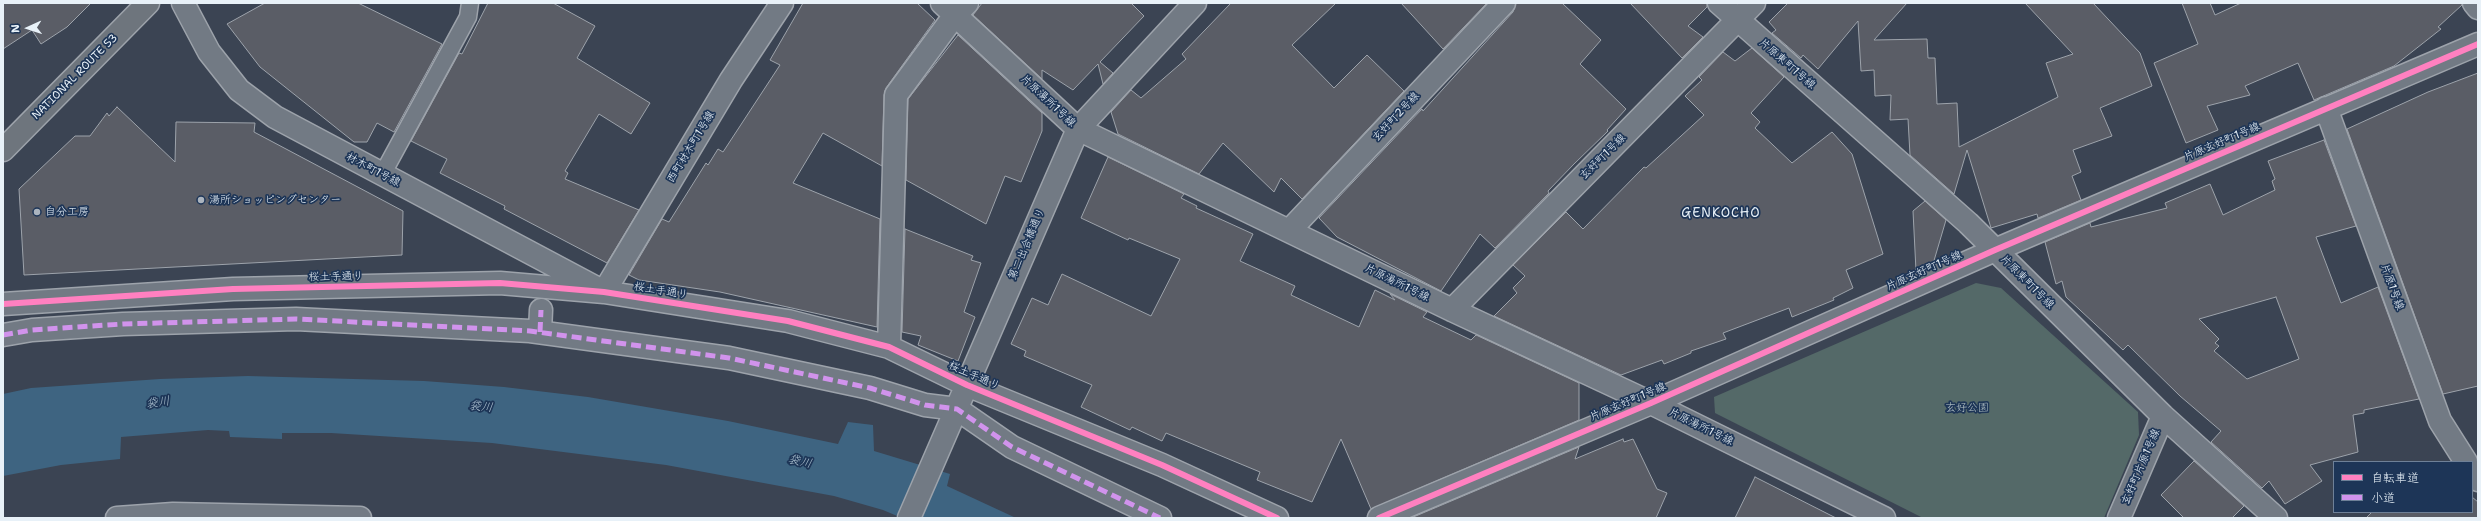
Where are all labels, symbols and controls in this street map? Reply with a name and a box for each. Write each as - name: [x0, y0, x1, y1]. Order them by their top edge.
- north arrow: [8, 8, 48, 48]
- text: N: [8, 24, 23, 33]
- street label: NATIONAL ROUTE 53: [30, 32, 120, 122]
- street label: 片原東町1号線: [1756, 36, 1818, 92]
- street label: 片原湯所1号線: [1018, 72, 1078, 130]
- street label: 玄好町2号線: [1370, 90, 1422, 144]
- street label: 西町材木町1号線: [664, 109, 718, 185]
- street label: 片原玄好町1号線: [2182, 120, 2262, 164]
- street label: 玄好町1号線: [1577, 131, 1629, 183]
- street label: 材木町1号線: [344, 150, 402, 190]
- place label: 湯所ショッピングセンター: [209, 193, 341, 207]
- marker: 湯所ショッピングセンター: [196, 195, 206, 205]
- place label: 自分工房: [45, 205, 89, 219]
- street label: 第二出合橋通り: [1006, 206, 1048, 282]
- district label: GENKOCHO: [1681, 206, 1761, 222]
- marker: 自分工房: [32, 207, 42, 217]
- street label: 片原玄好町1号線: [1884, 248, 1964, 294]
- street label: 片原東町1号線: [1997, 252, 2057, 312]
- street label: 片原湯所1号線: [1362, 262, 1432, 304]
- street label: 片原1号線: [2377, 262, 2407, 312]
- street label: 桜土手通り: [308, 270, 364, 284]
- street label: 桜土手通り: [633, 280, 689, 302]
- street label: 桜土手通り: [946, 359, 1002, 393]
- street label: 片原玄好町1号線: [1588, 380, 1668, 424]
- water label: 袋川: [145, 394, 171, 412]
- water label: 袋川: [468, 398, 494, 416]
- park label: 玄好公園: [1945, 401, 1989, 415]
- street label: 片原湯所1号線: [1666, 406, 1736, 448]
- street label: 玄好町片原1号線: [2119, 427, 2163, 507]
- water label: 袋川: [787, 452, 813, 472]
- legend: [2333, 461, 2473, 513]
- text: 自転車道: [2371, 470, 2419, 486]
- text: 小道: [2371, 490, 2395, 506]

